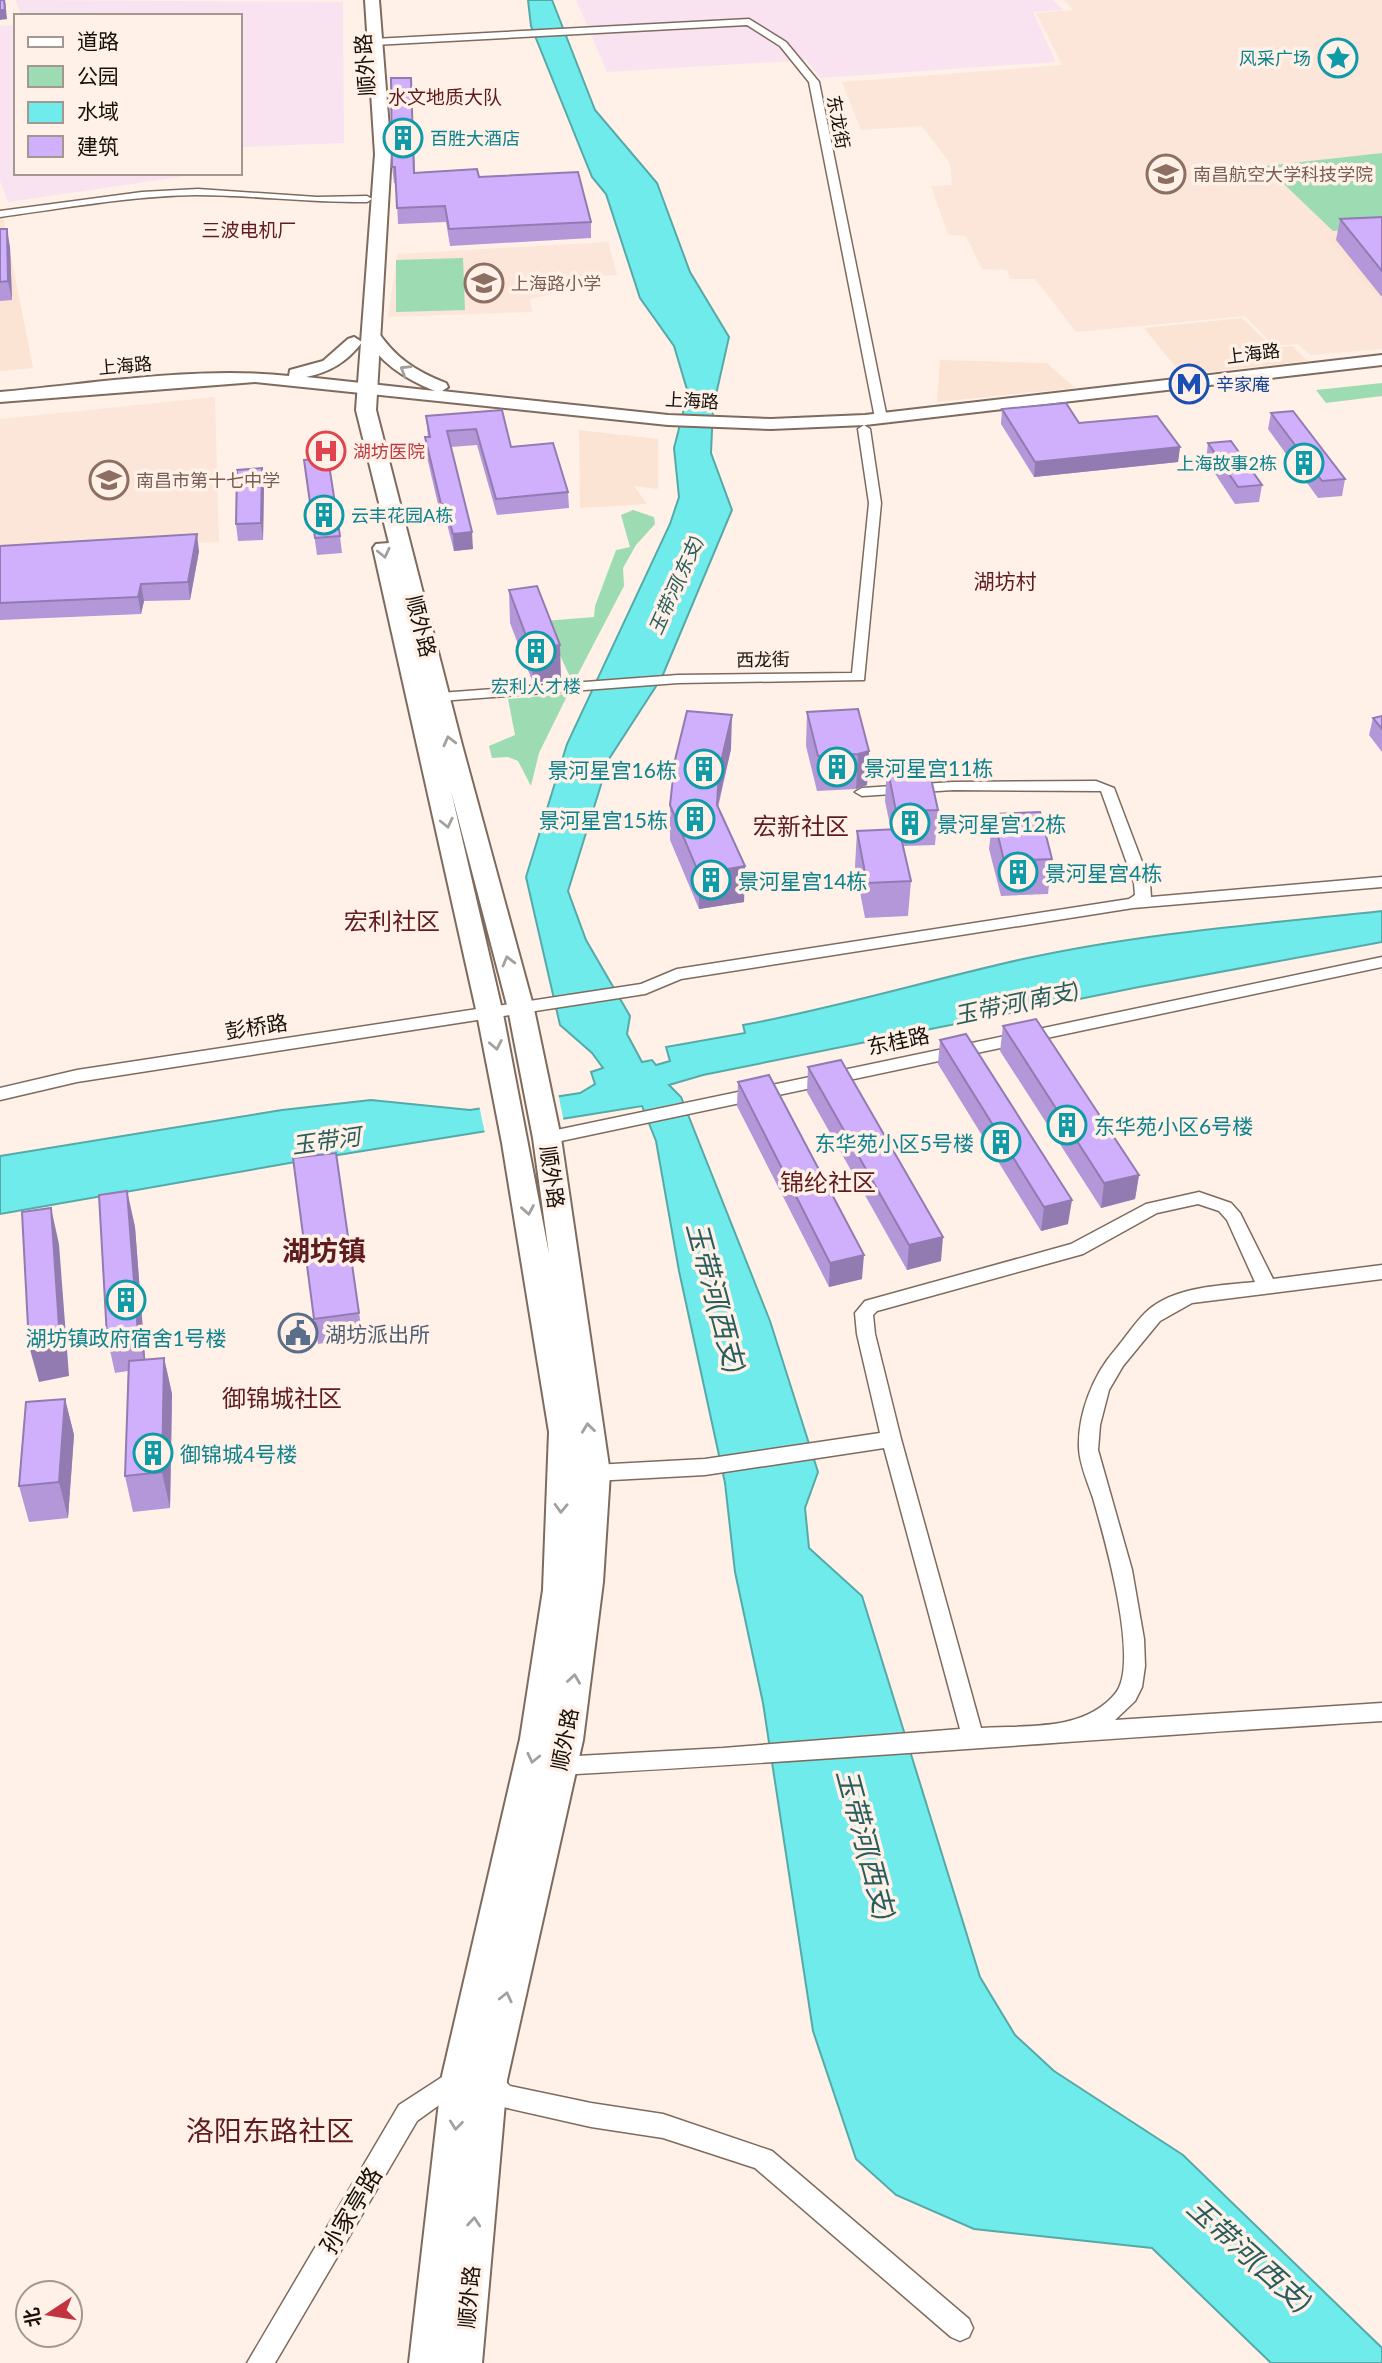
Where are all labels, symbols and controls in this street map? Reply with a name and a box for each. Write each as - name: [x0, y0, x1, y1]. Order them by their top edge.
- legend: [14, 14, 242, 175]
- text: 道路: [77, 28, 119, 53]
- street label: 顺外路: [349, 33, 379, 97]
- place icon: 风采广场: [1317, 37, 1359, 79]
- place label: 风采广场: [1239, 47, 1311, 69]
- text: 公园: [77, 63, 119, 88]
- district label: 水文地质大队: [388, 85, 502, 108]
- street label: 东龙街: [823, 93, 855, 151]
- text: 水域: [77, 98, 119, 123]
- building icon: 百胜大酒店: [382, 117, 424, 159]
- place label: 百胜大酒店: [430, 127, 520, 149]
- text: 建筑: [77, 133, 119, 158]
- school or university icon: 南昌航空大学科技学院: [1145, 153, 1187, 195]
- place label: 南昌航空大学科技学院: [1193, 163, 1373, 185]
- district label: 三波电机厂: [201, 218, 297, 241]
- school or university icon: 上海路小学: [463, 262, 505, 304]
- place label: 上海路小学: [511, 272, 601, 294]
- street label: 上海路: [1225, 339, 1281, 367]
- street label: 上海路: [97, 352, 153, 378]
- metro station icon: 辛家庵: [1168, 363, 1210, 405]
- one-way arrow: [399, 365, 412, 378]
- place label: 辛家庵: [1216, 373, 1270, 395]
- street label: 上海路: [664, 388, 720, 412]
- hospital icon: 湖坊医院: [305, 430, 347, 472]
- place label: 湖坊医院: [353, 440, 425, 462]
- building icon: 上海故事2栋: [1283, 442, 1325, 484]
- place label: 上海故事2栋: [1177, 452, 1277, 474]
- school or university icon: 南昌市第十七中学: [88, 459, 130, 501]
- place label: 南昌市第十七中学: [136, 469, 280, 491]
- building icon: 云丰花园A栋: [303, 494, 345, 536]
- place label: 云丰花园A栋: [351, 504, 453, 526]
- water label: 玉带河(东支): [643, 532, 707, 638]
- one-way arrow: [376, 547, 390, 559]
- district label: 湖坊村: [974, 568, 1037, 593]
- street label: 顺外路: [402, 592, 442, 660]
- building icon: 宏利人才楼: [515, 630, 557, 672]
- street label: 西龙街: [736, 648, 790, 670]
- place label: 宏利人才楼: [491, 675, 581, 697]
- one-way arrow: [443, 735, 457, 747]
- building icon: 景河星宫11栋: [816, 746, 858, 788]
- building icon: 景河星宫16栋: [683, 748, 725, 790]
- place label: 景河星宫11栋: [864, 755, 993, 780]
- place label: 景河星宫16栋: [548, 757, 677, 782]
- building icon: 景河星宫15栋: [674, 798, 716, 840]
- building icon: 景河星宫12栋: [889, 802, 931, 844]
- place label: 景河星宫15栋: [539, 807, 668, 832]
- district label: 宏新社区: [753, 811, 849, 840]
- place label: 景河星宫12栋: [937, 811, 1066, 836]
- one-way arrow: [438, 817, 453, 829]
- building icon: 景河星宫4栋: [997, 851, 1039, 893]
- building icon: 景河星宫14栋: [690, 859, 732, 901]
- place label: 景河星宫4栋: [1045, 860, 1162, 885]
- place label: 景河星宫14栋: [738, 868, 867, 893]
- district label: 宏利社区: [344, 906, 440, 935]
- one-way arrow: [502, 955, 516, 967]
- water label: 玉带河(南支): [951, 975, 1081, 1029]
- street label: 彭桥路: [223, 1009, 289, 1043]
- street label: 东桂路: [865, 1021, 931, 1059]
- one-way arrow: [488, 1039, 503, 1051]
- building icon: 东华苑小区6号楼: [1046, 1104, 1088, 1146]
- place label: 东华苑小区6号楼: [1094, 1113, 1253, 1138]
- water label: 玉带河: [290, 1121, 366, 1159]
- building icon: 东华苑小区5号楼: [980, 1121, 1022, 1163]
- place label: 东华苑小区5号楼: [815, 1130, 974, 1155]
- street label: 顺外路: [536, 1144, 570, 1210]
- district label: 锦纶社区: [780, 1167, 876, 1196]
- one-way arrow: [520, 1204, 535, 1216]
- water label: 玉带河(西支): [681, 1218, 753, 1376]
- district label: 湖坊镇: [282, 1233, 366, 1267]
- building icon: 湖坊镇政府宿舍1号楼: [105, 1279, 147, 1321]
- public building icon: 湖坊派出所: [277, 1312, 319, 1354]
- place label: 湖坊派出所: [325, 1321, 430, 1346]
- place label: 湖坊镇政府宿舍1号楼: [25, 1325, 227, 1350]
- district label: 御锦城社区: [222, 1383, 342, 1412]
- one-way arrow: [581, 1422, 596, 1434]
- building icon: 御锦城4号楼: [132, 1432, 174, 1474]
- place label: 御锦城4号楼: [180, 1441, 297, 1466]
- one-way arrow: [554, 1503, 569, 1514]
- one-way arrow: [567, 1673, 582, 1685]
- street label: 顺外路: [546, 1706, 582, 1772]
- one-way arrow: [527, 1752, 541, 1764]
- water label: 玉带河(西支): [831, 1765, 903, 1923]
- one-way arrow: [498, 1991, 513, 2003]
- district label: 洛阳东路社区: [186, 2113, 354, 2147]
- one-way arrow: [448, 2119, 463, 2130]
- street label: 孙家亭路: [313, 2161, 387, 2259]
- water label: 玉带河(西支): [1181, 2190, 1319, 2318]
- one-way arrow: [467, 2216, 482, 2228]
- street label: 顺外路: [453, 2265, 483, 2329]
- north arrow: [14, 2279, 84, 2349]
- text: 北: [19, 2306, 45, 2329]

